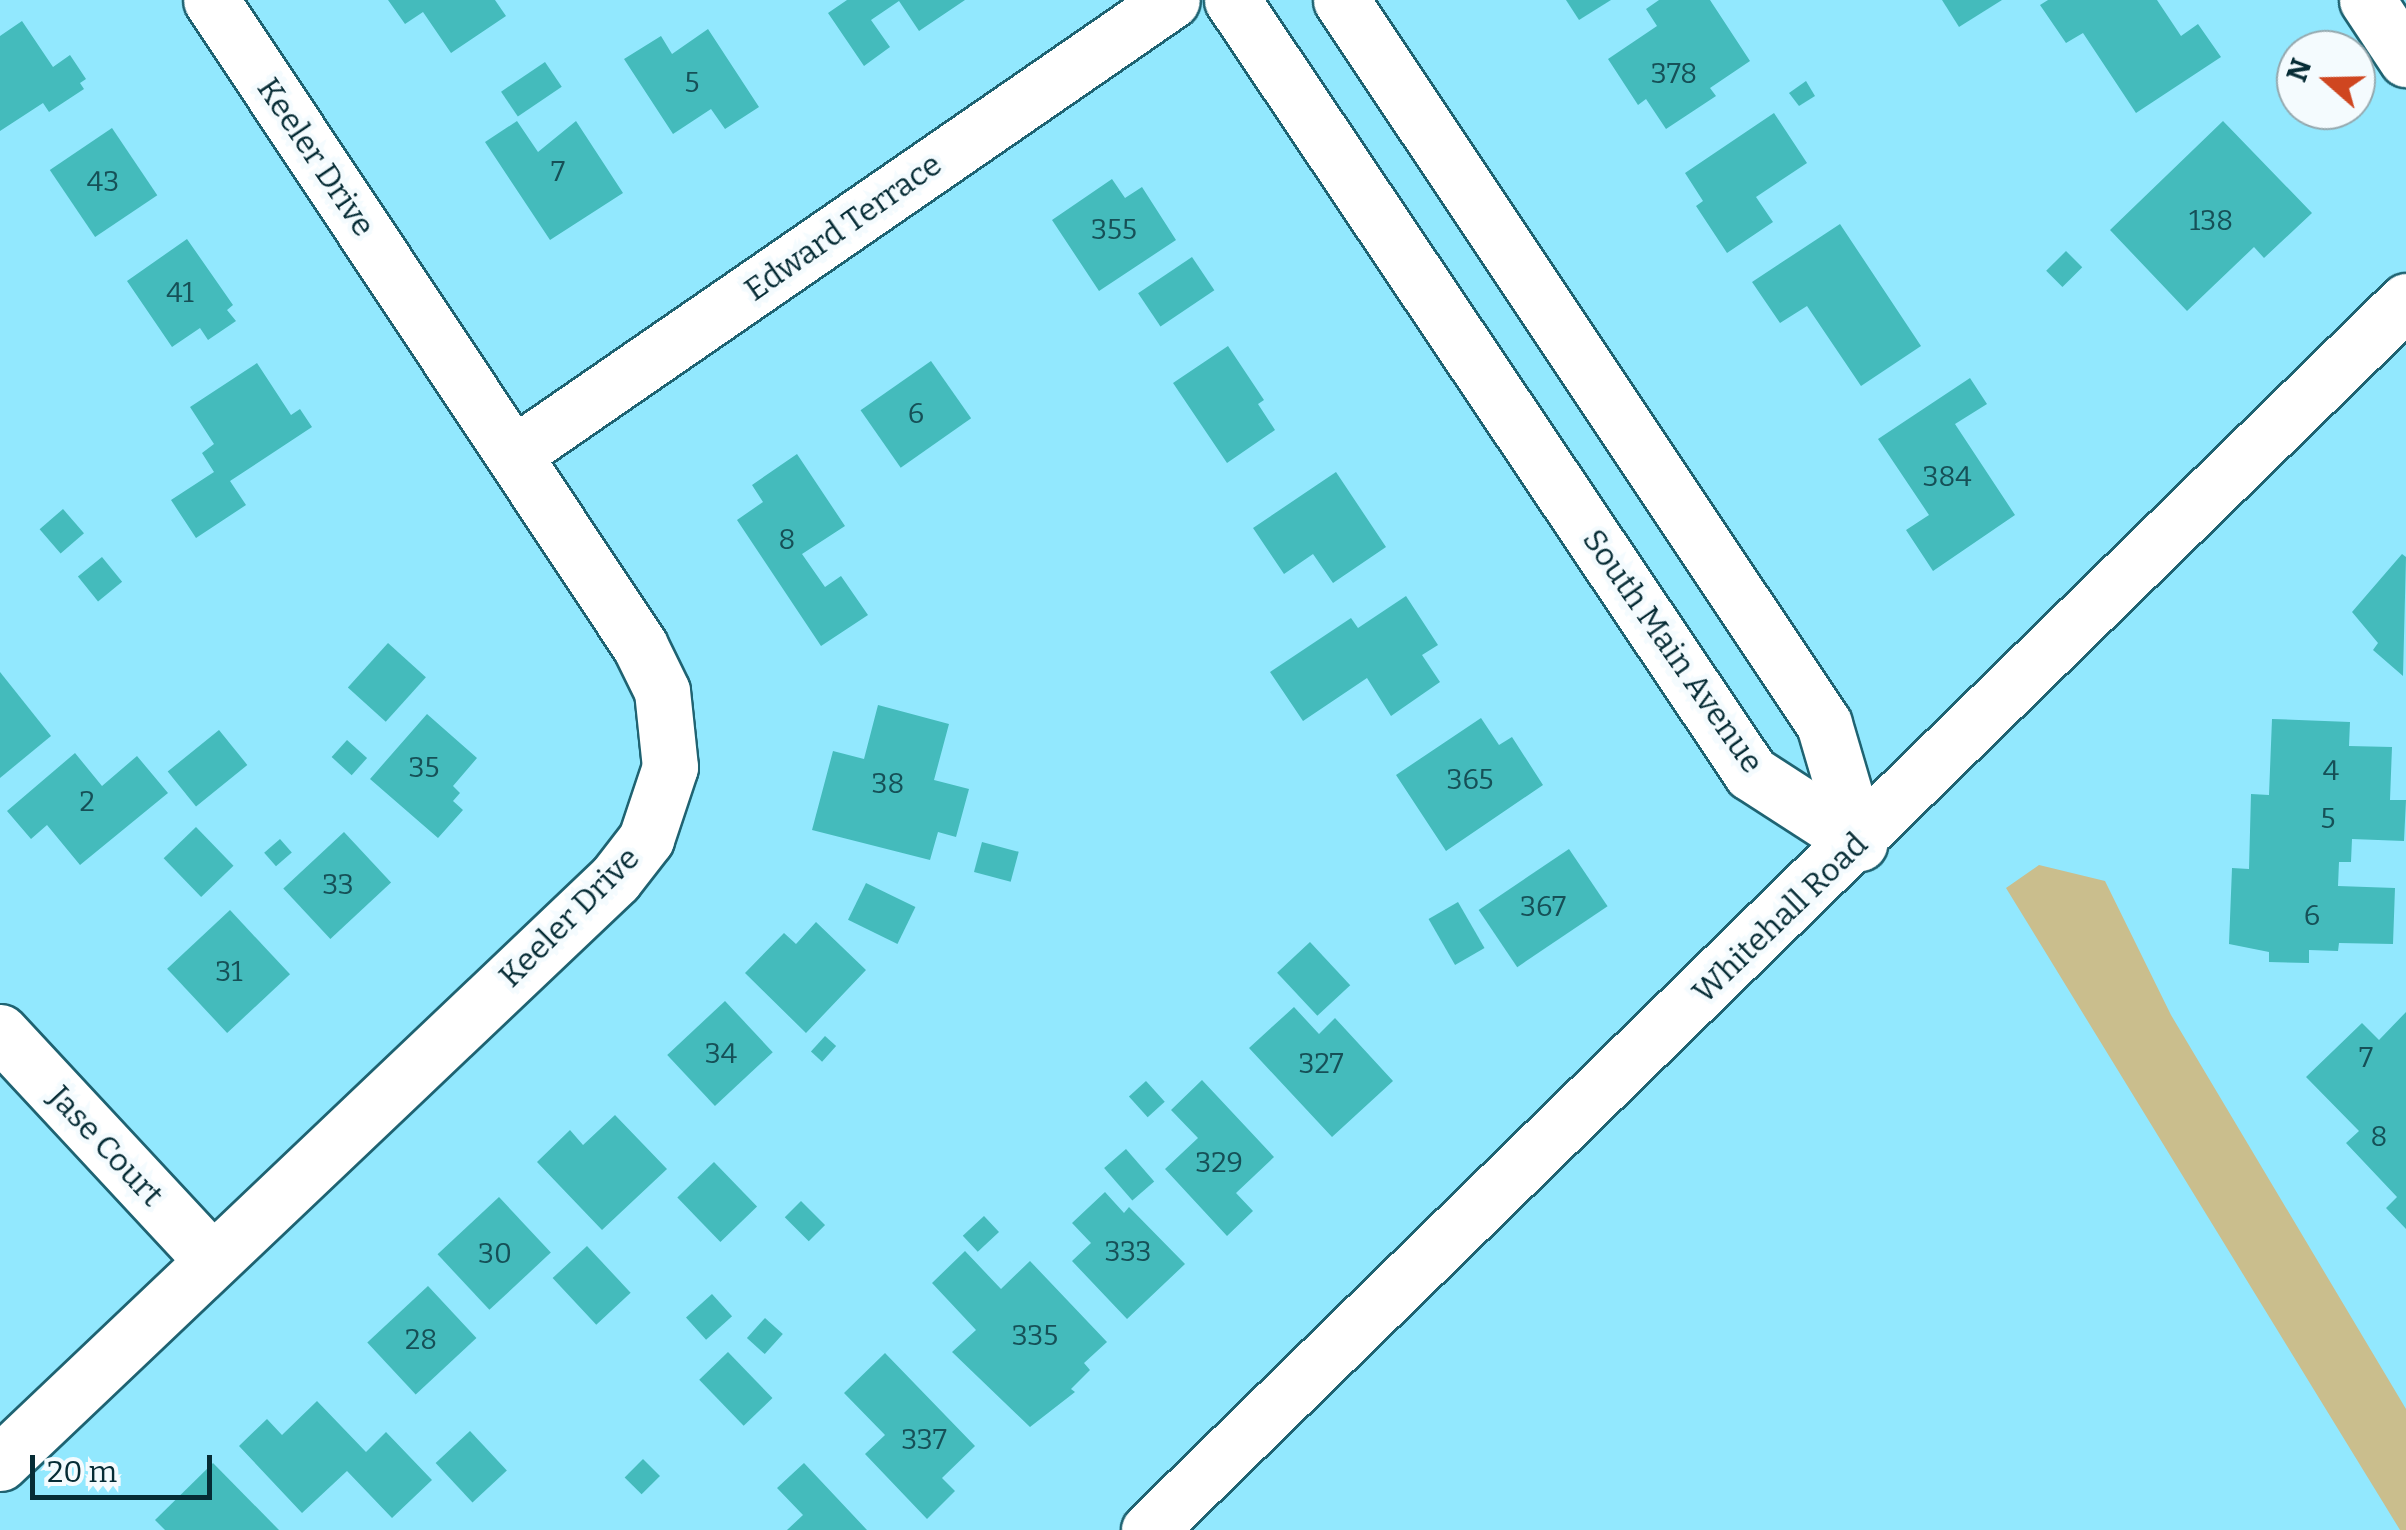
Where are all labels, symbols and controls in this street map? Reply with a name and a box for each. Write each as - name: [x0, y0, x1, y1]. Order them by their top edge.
- north arrow: [2276, 30, 2376, 130]
- text: N: [2280, 54, 2318, 86]
- house number: 378: [1651, 57, 1697, 91]
- house number: 5: [685, 66, 699, 100]
- street label: Keeler Drive: [249, 71, 383, 243]
- street label: Edward Terrace: [737, 145, 949, 309]
- house number: 7: [551, 155, 565, 189]
- house number: 43: [87, 165, 119, 199]
- house number: 138: [2189, 204, 2233, 238]
- house number: 355: [1091, 213, 1137, 247]
- house number: 41: [166, 276, 194, 310]
- house number: 6: [908, 397, 924, 431]
- house number: 384: [1922, 460, 1972, 494]
- street label: South Main Avenue: [1574, 522, 1772, 780]
- house number: 8: [779, 523, 795, 557]
- house number: 35: [409, 751, 439, 785]
- house number: 4: [2323, 754, 2339, 788]
- house number: 365: [1447, 763, 1493, 797]
- house number: 38: [872, 767, 904, 801]
- house number: 2: [79, 785, 95, 819]
- house number: 5: [2321, 802, 2335, 836]
- street label: Whitehall Road: [1685, 825, 1875, 1011]
- street label: Keeler Drive: [491, 839, 647, 995]
- house number: 33: [322, 868, 354, 902]
- house number: 367: [1520, 890, 1566, 924]
- house number: 6: [2304, 899, 2320, 933]
- house number: 31: [215, 955, 243, 989]
- house number: 34: [705, 1037, 737, 1071]
- house number: 7: [2359, 1041, 2373, 1075]
- house number: 327: [1299, 1047, 1343, 1081]
- street label: Jase Court: [41, 1078, 171, 1214]
- house number: 8: [2371, 1120, 2387, 1154]
- house number: 329: [1195, 1146, 1243, 1180]
- house number: 333: [1105, 1235, 1151, 1269]
- house number: 30: [478, 1237, 512, 1271]
- house number: 335: [1012, 1319, 1058, 1353]
- house number: 28: [405, 1323, 437, 1357]
- house number: 337: [901, 1423, 947, 1457]
- scale bar: [35, 1435, 218, 1497]
- text: 20 m: [47, 1454, 117, 1490]

